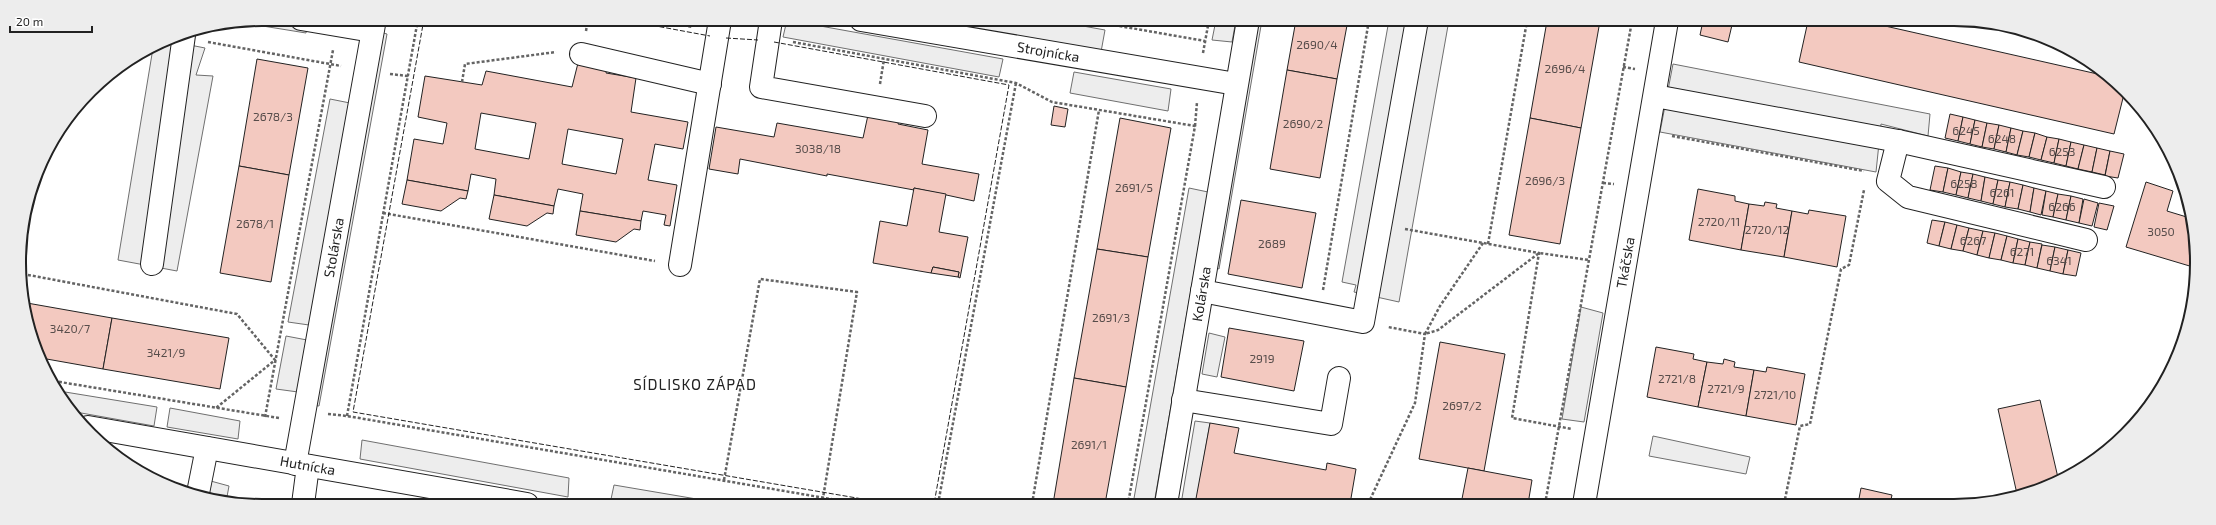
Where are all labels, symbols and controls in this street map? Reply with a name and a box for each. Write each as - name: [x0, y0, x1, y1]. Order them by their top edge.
- scale bar: [10, 8, 92, 34]
- text: 20 m: [16, 14, 43, 28]
- house number: 2690/4: [1296, 37, 1338, 51]
- street label: Strojnícka: [1016, 38, 1081, 65]
- house number: 2696/4: [1545, 61, 1585, 75]
- house number: 2678/3: [253, 109, 293, 123]
- house number: 2690/2: [1283, 116, 1324, 130]
- house number: 6245: [1952, 123, 1980, 137]
- house number: 6248: [1988, 131, 2016, 145]
- house number: 3038/18: [795, 141, 841, 155]
- house number: 6253: [2049, 144, 2075, 158]
- house number: 2696/3: [1525, 173, 1565, 187]
- house number: 6258: [1950, 176, 1978, 190]
- house number: 2691/5: [1115, 180, 1153, 194]
- house number: 6261: [1989, 185, 2015, 199]
- house number: 6266: [2048, 199, 2076, 213]
- house number: 2720/11: [1698, 214, 1740, 228]
- house number: 2678/1: [236, 216, 274, 230]
- street label: Stolárska: [320, 216, 347, 279]
- house number: 2720/12: [1745, 222, 1790, 236]
- house number: 3050: [2147, 224, 2175, 238]
- house number: 6267: [1960, 233, 1986, 247]
- street label: Tkáčska: [1612, 235, 1638, 289]
- house number: 2689: [1258, 236, 1286, 250]
- house number: 6271: [2010, 244, 2034, 258]
- house number: 6341: [2046, 253, 2072, 267]
- street label: Kolárska: [1188, 265, 1214, 323]
- house number: 2691/3: [1092, 310, 1130, 324]
- house number: 3420/7: [50, 321, 90, 335]
- house number: 3421/9: [147, 345, 185, 359]
- house number: 2919: [1249, 351, 1275, 365]
- house number: 2721/8: [1658, 371, 1696, 385]
- district label: SÍDLISKO ZÁPAD: [633, 375, 757, 393]
- house number: 2721/9: [1707, 381, 1745, 395]
- house number: 2721/10: [1754, 387, 1796, 401]
- house number: 2697/2: [1442, 398, 1482, 412]
- house number: 2691/1: [1071, 437, 1107, 451]
- street label: Hutnícka: [279, 452, 337, 478]

